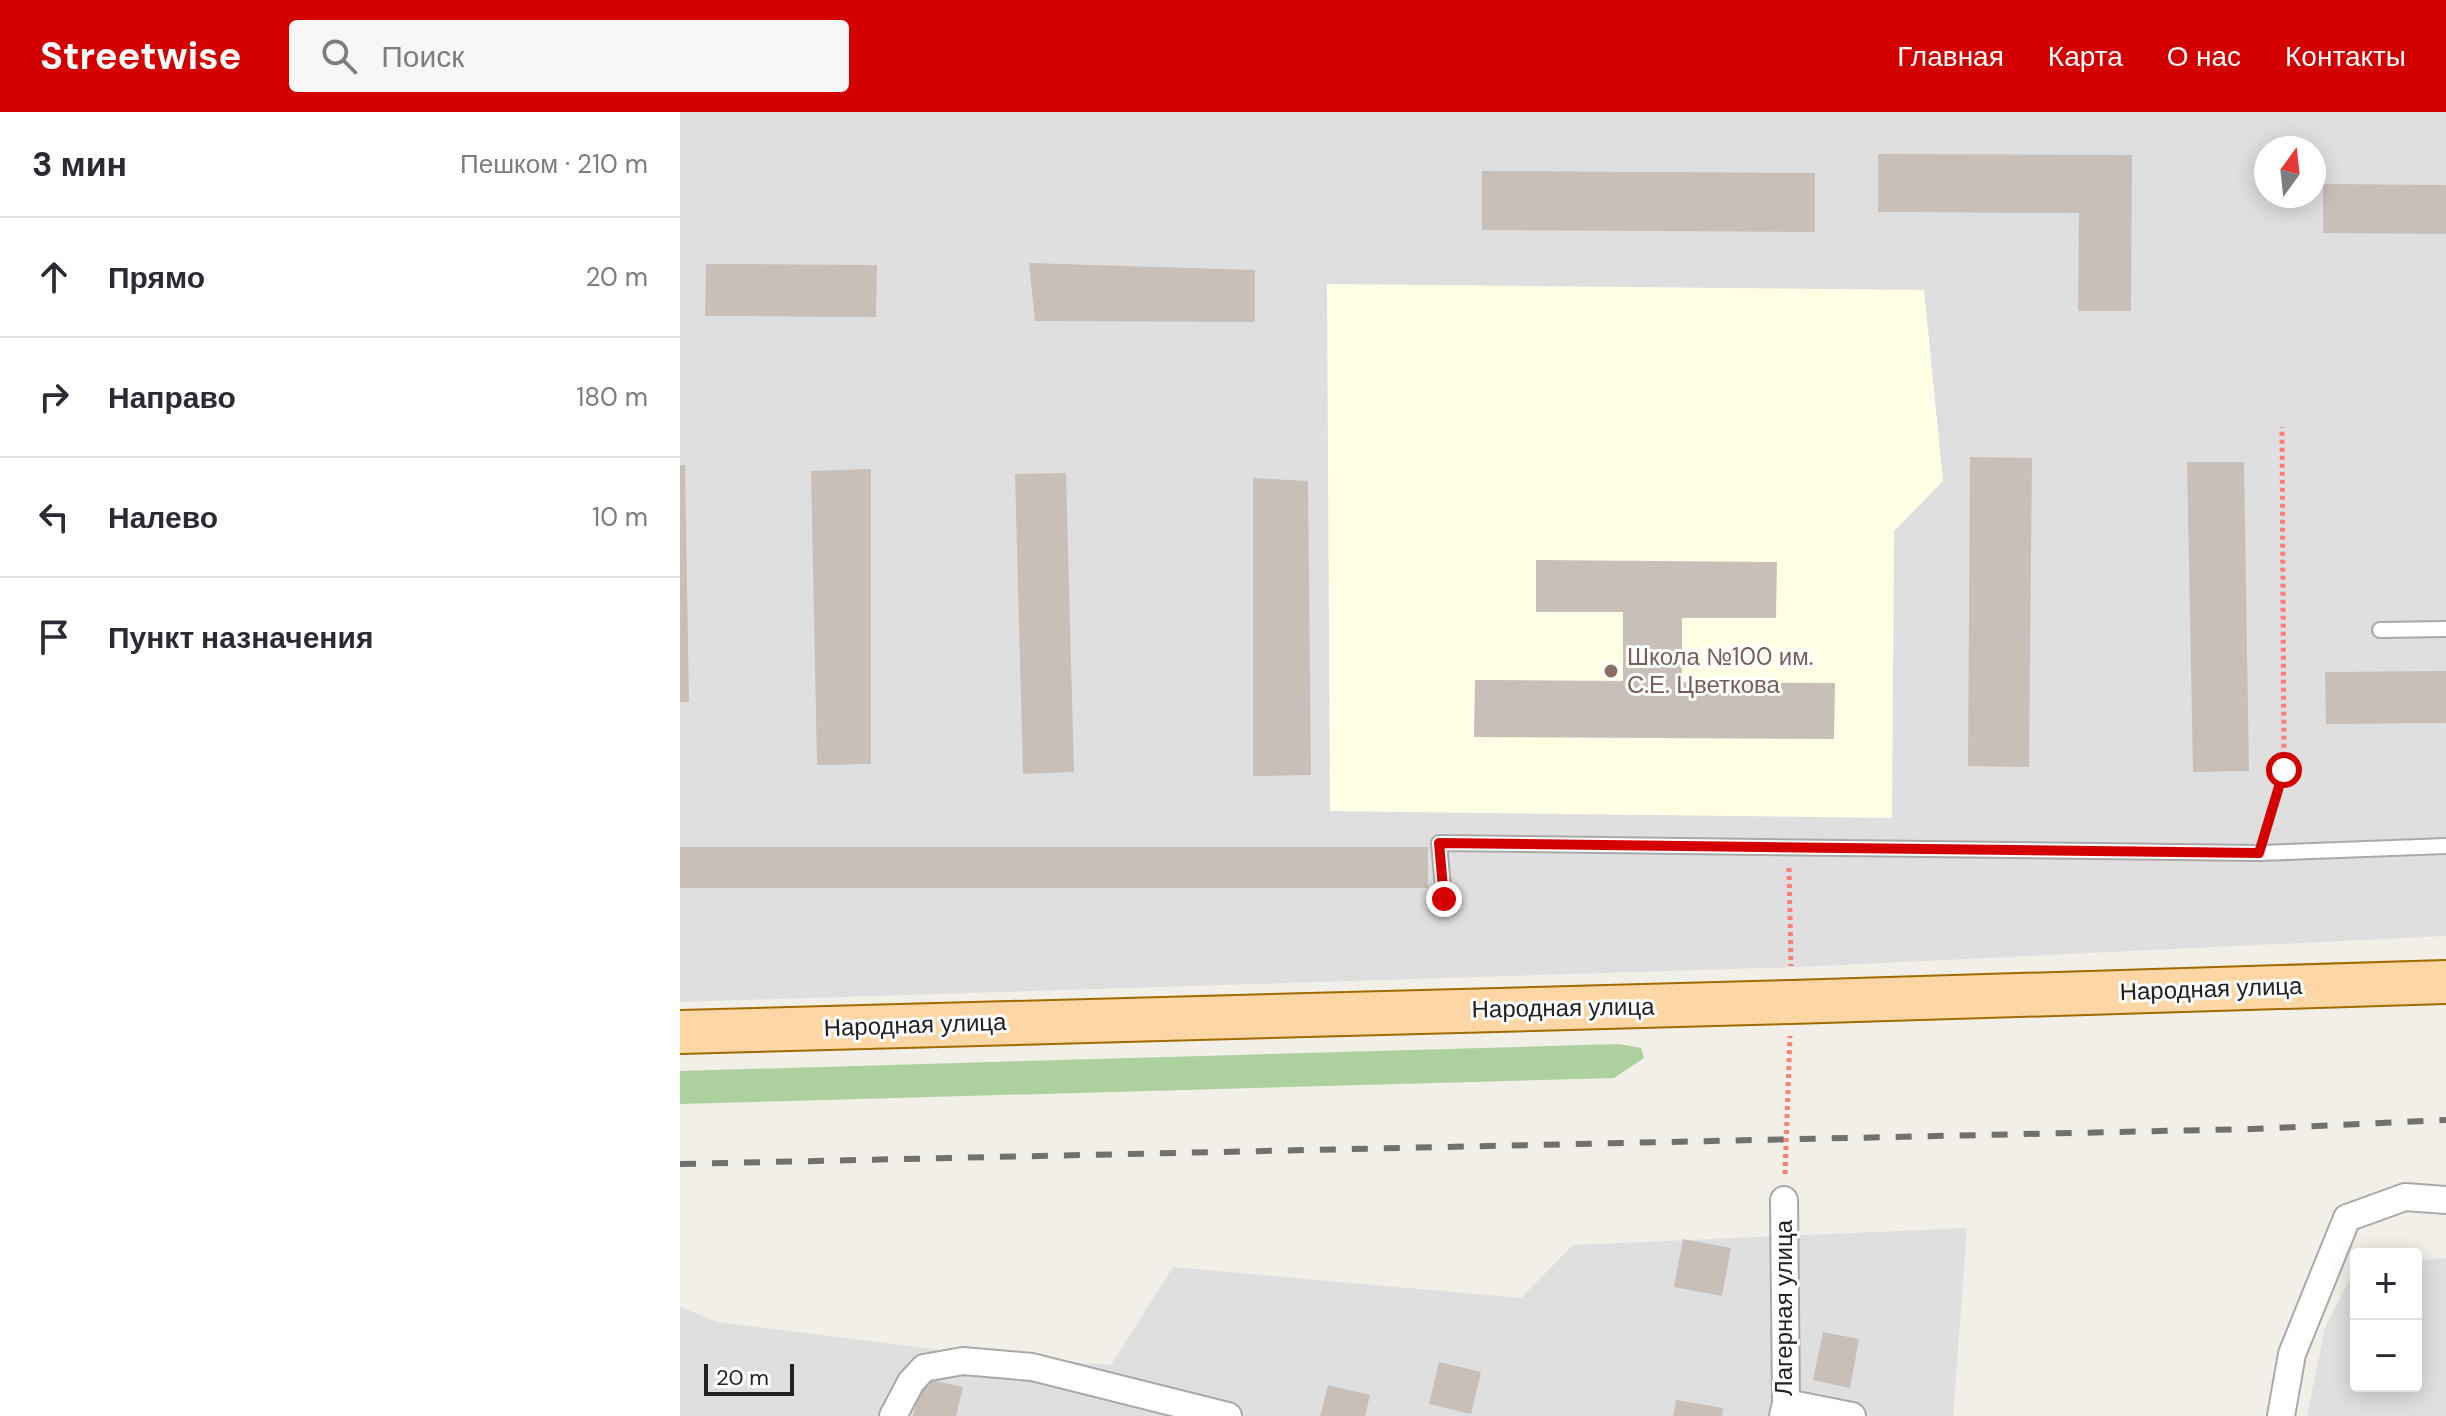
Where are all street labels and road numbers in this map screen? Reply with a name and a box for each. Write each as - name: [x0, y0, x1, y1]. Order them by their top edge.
- street label: Народная улица: [2119, 970, 2304, 1007]
- street label: Народная улица: [1471, 990, 1655, 1025]
- street label: Народная улица: [823, 1006, 1008, 1043]
- street label: Лагерная улица: [1768, 1219, 1799, 1396]

